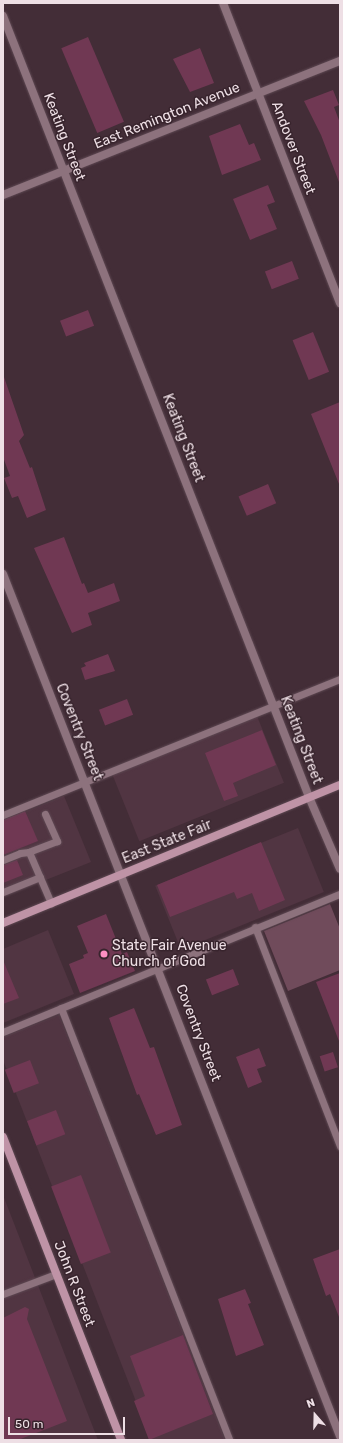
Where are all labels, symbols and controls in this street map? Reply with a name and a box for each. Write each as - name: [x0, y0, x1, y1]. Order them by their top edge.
- street label: East Remington Avenue: [91, 79, 243, 153]
- street label: Keating Street: [39, 91, 89, 183]
- street label: Andover Street: [268, 99, 318, 197]
- street label: Keating Street: [158, 392, 208, 484]
- street label: Coventry Street: [52, 681, 106, 783]
- street label: Keating Street: [276, 694, 326, 786]
- street label: East State Fair: [120, 816, 214, 868]
- place label: State Fair Avenue Church of God: [112, 938, 227, 970]
- marker: State Fair Avenue Church of God: [99, 949, 109, 959]
- street label: Coventry Street: [172, 982, 224, 1084]
- street label: John R Street: [50, 1239, 98, 1329]
- north arrow: [295, 1395, 335, 1435]
- text: N: [305, 1396, 317, 1411]
- scale bar: [10, 1409, 127, 1435]
- text: 50 m: [15, 1417, 43, 1431]

